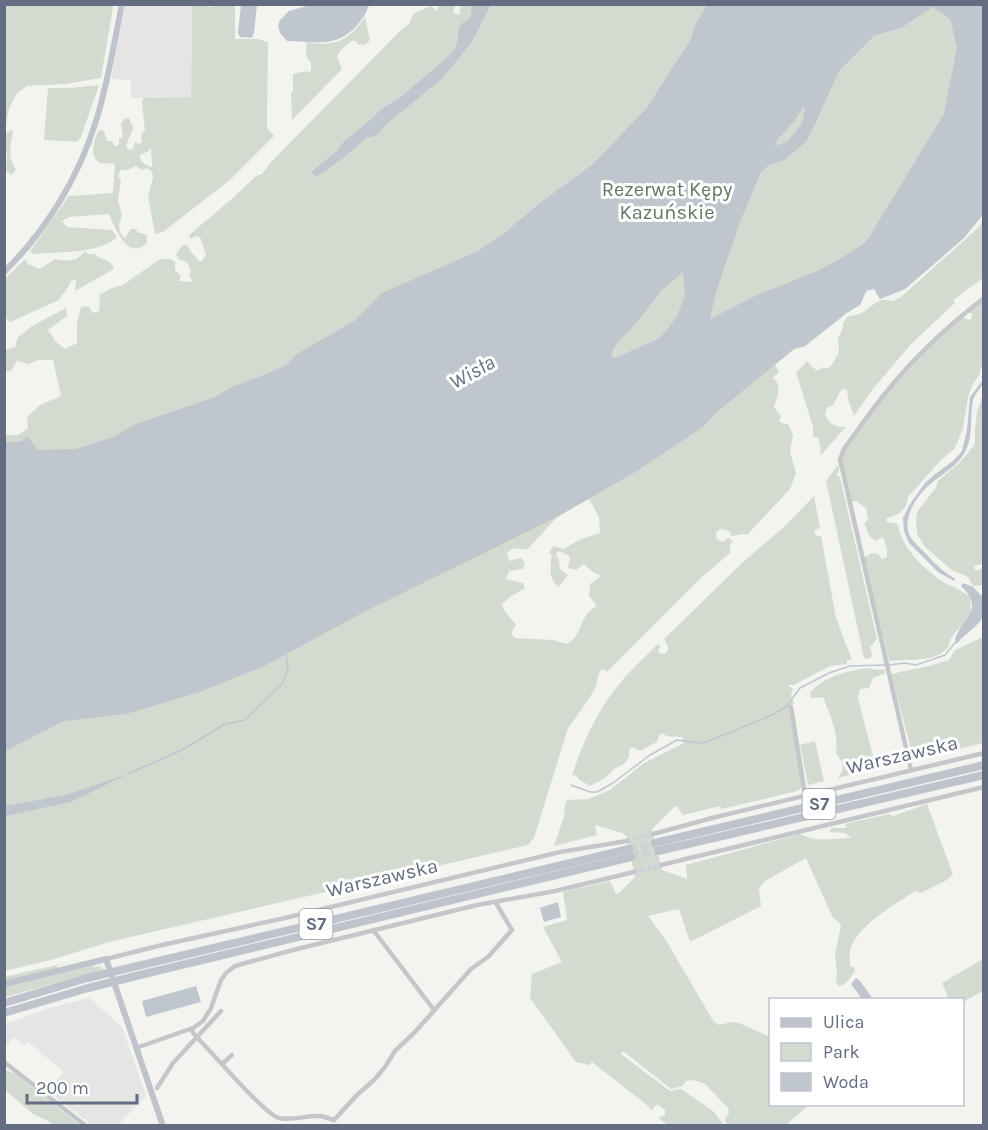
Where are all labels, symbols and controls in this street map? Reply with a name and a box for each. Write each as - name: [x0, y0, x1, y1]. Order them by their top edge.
- park label: Rezerwat Kępy Kazuńskie: [602, 178, 732, 224]
- water label: Wisła: [445, 350, 499, 394]
- street label: Warszawska: [844, 731, 960, 779]
- road number: S7: [802, 789, 836, 819]
- street label: Warszawska: [324, 854, 440, 902]
- road number: S7: [300, 909, 332, 939]
- legend: [769, 998, 964, 1106]
- text: Ulica: [823, 1011, 864, 1033]
- text: Park: [823, 1041, 860, 1063]
- scale bar: [27, 1067, 136, 1105]
- text: Woda: [823, 1071, 869, 1093]
- text: 200 m: [36, 1077, 89, 1099]

